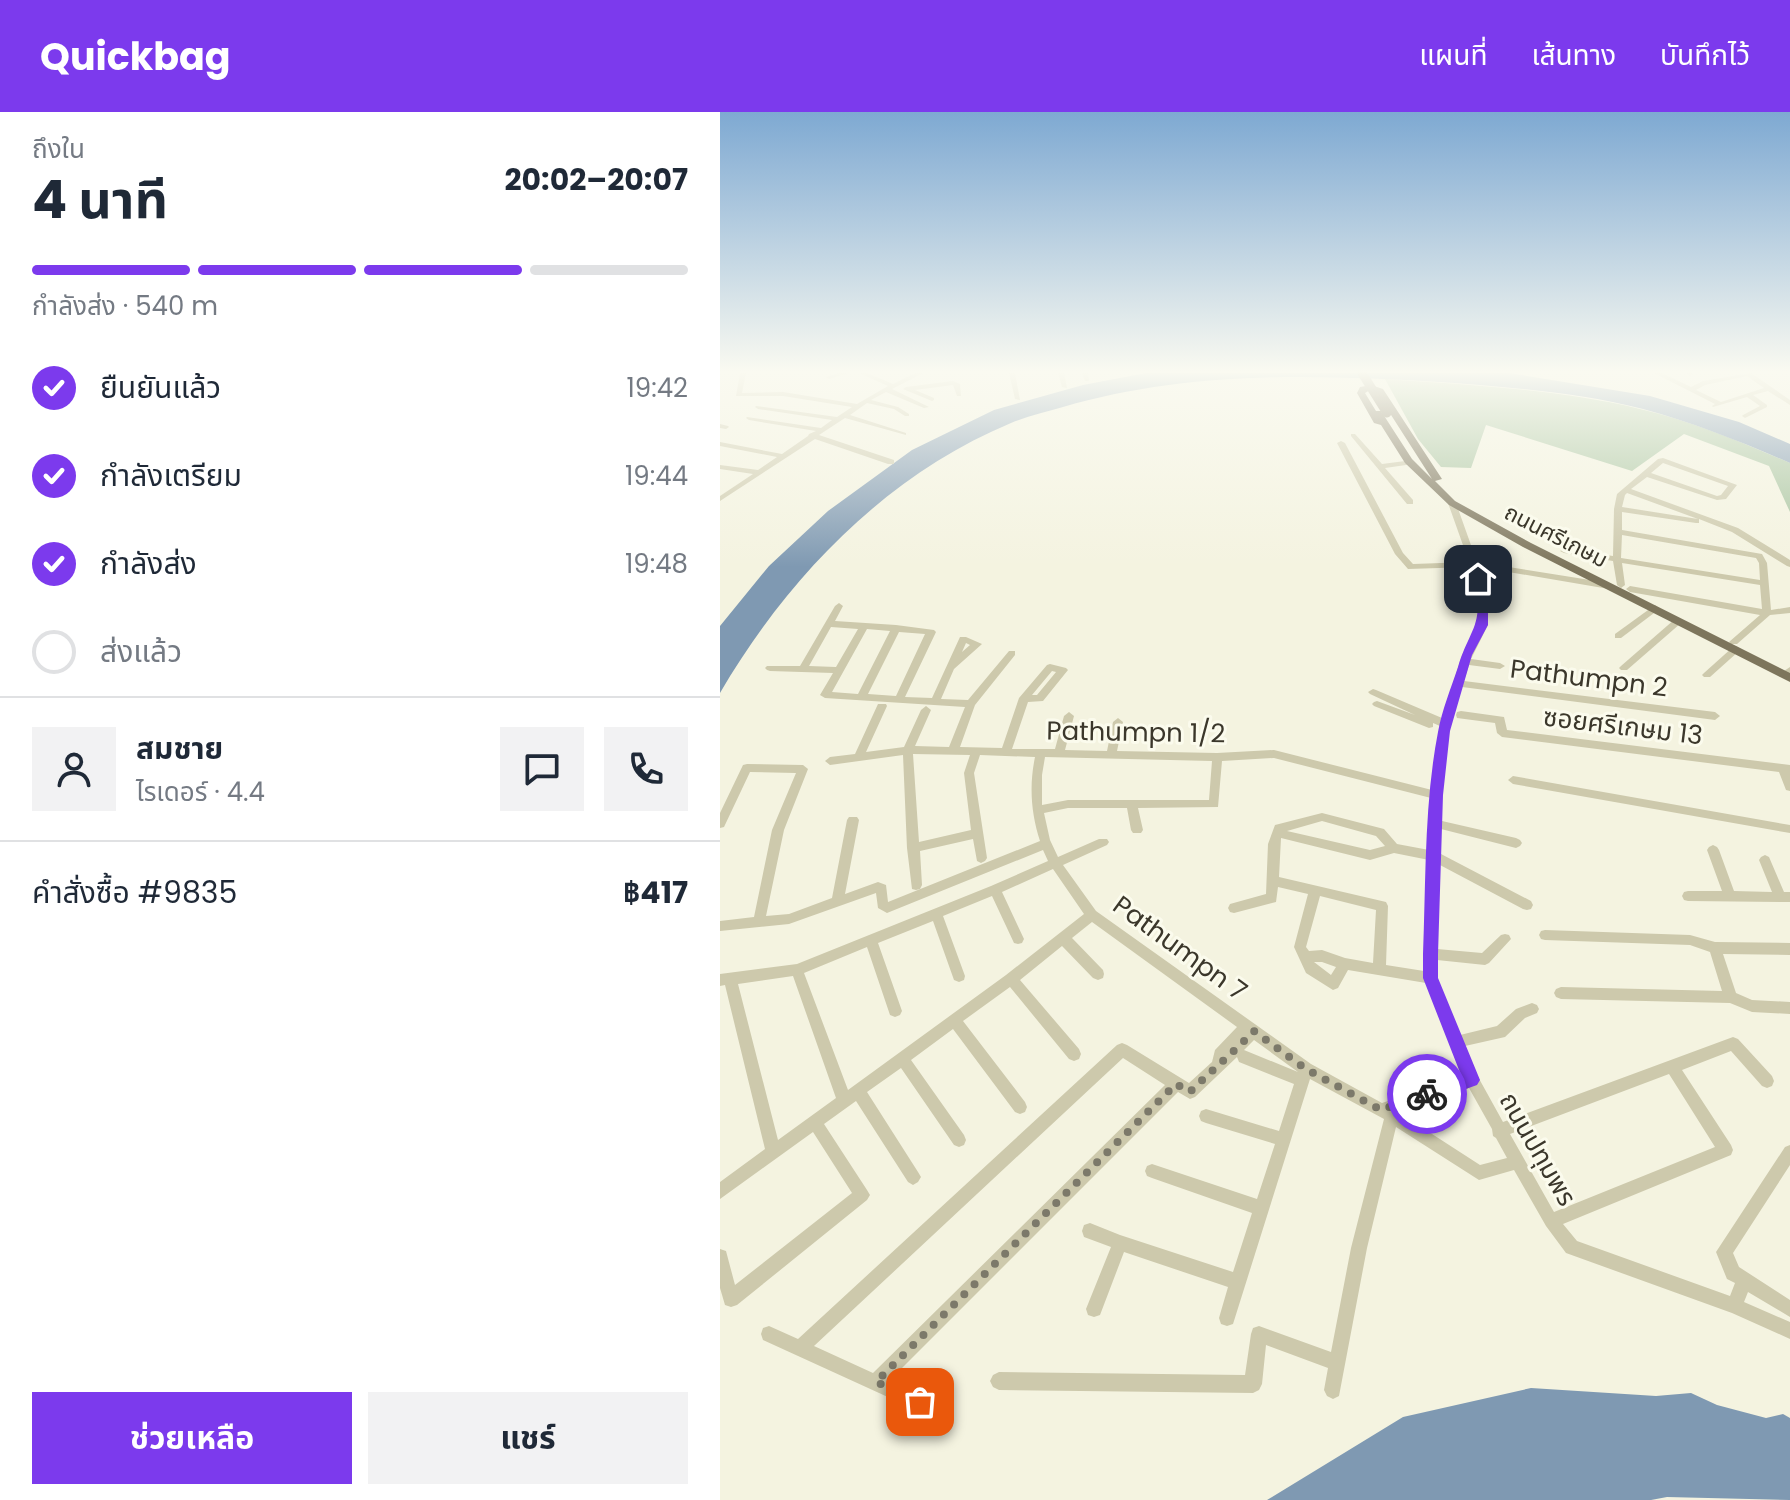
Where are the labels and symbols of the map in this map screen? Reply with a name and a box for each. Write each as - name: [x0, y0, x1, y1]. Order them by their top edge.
- street label: ถนนศรีเกษม: [1499, 497, 1613, 575]
- pin: [1444, 545, 1512, 613]
- street label: Pathumpn 2: [1508, 650, 1670, 706]
- street label: ซอยศรีเกษม 13: [1541, 698, 1705, 754]
- street label: Pathumpn 1/2: [1046, 712, 1226, 752]
- street label: Pathumpn 7: [1106, 887, 1254, 1009]
- courier: [1387, 1054, 1467, 1134]
- street label: ถนนปทุมพร: [1491, 1086, 1585, 1212]
- pin: [886, 1368, 954, 1436]

